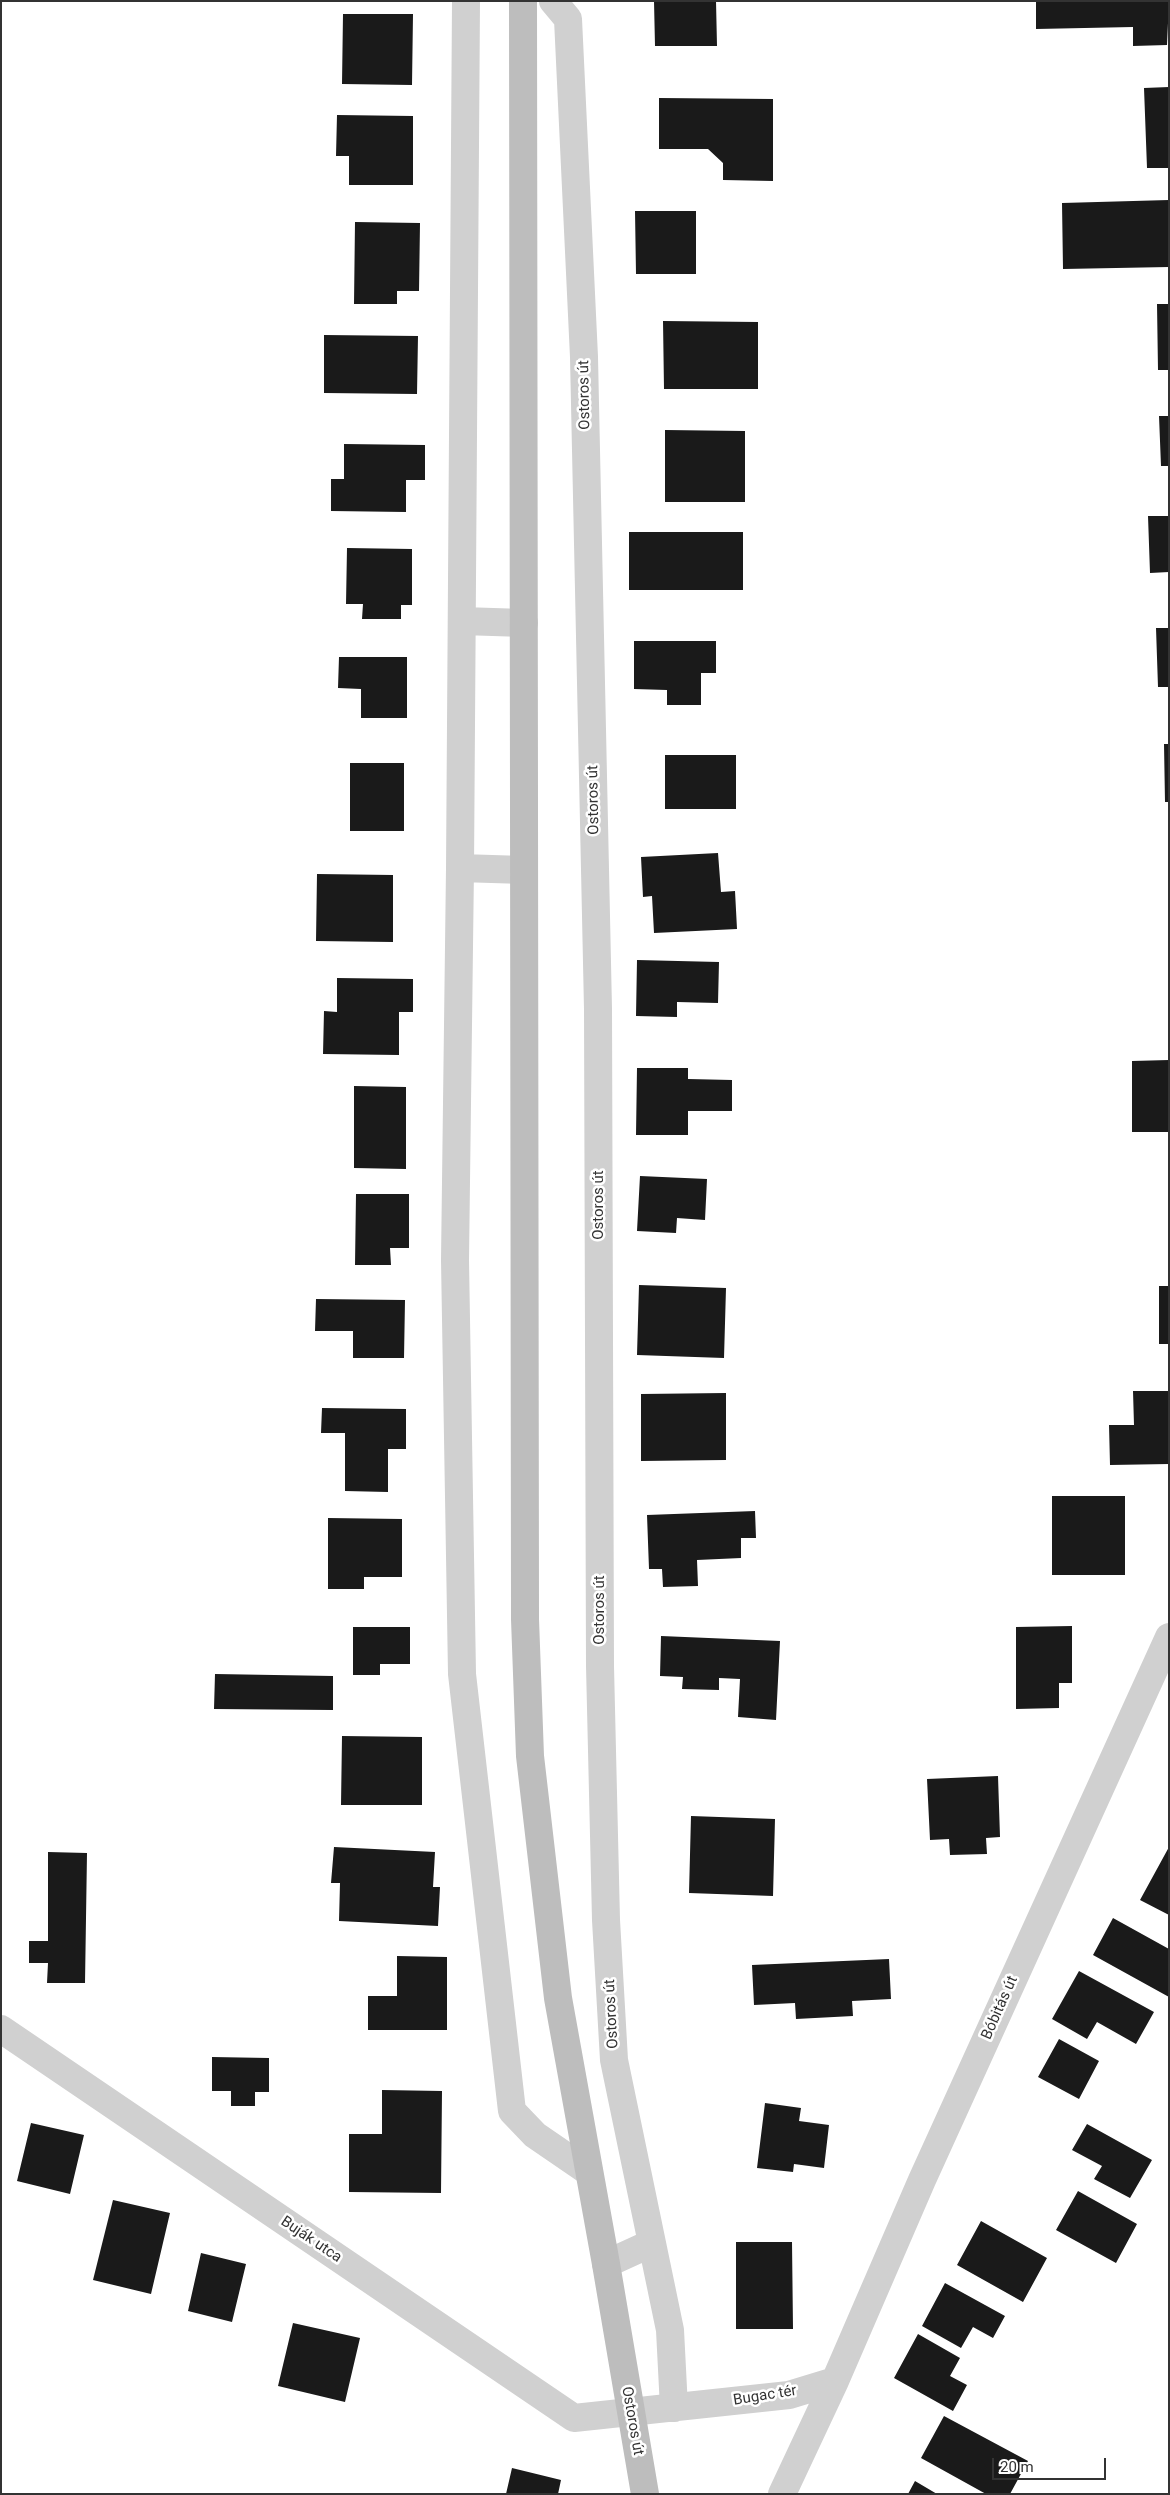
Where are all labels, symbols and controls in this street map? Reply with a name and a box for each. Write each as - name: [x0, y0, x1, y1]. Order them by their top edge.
- street label: Ostoros út: [575, 360, 595, 430]
- street label: Ostoros út: [584, 765, 604, 835]
- street label: Ostoros út: [590, 1170, 608, 1240]
- street label: Ostoros út: [591, 1575, 609, 1645]
- street label: Bóbitás út: [978, 1973, 1022, 2043]
- street label: Ostoros út: [601, 1979, 623, 2049]
- street label: Buják utca: [277, 2213, 345, 2267]
- street label: Bugac tér: [732, 2382, 798, 2410]
- street label: Ostoros út: [617, 2385, 647, 2457]
- scale bar: [995, 2448, 1109, 2480]
- text: 20 m: [1000, 2458, 1034, 2476]

